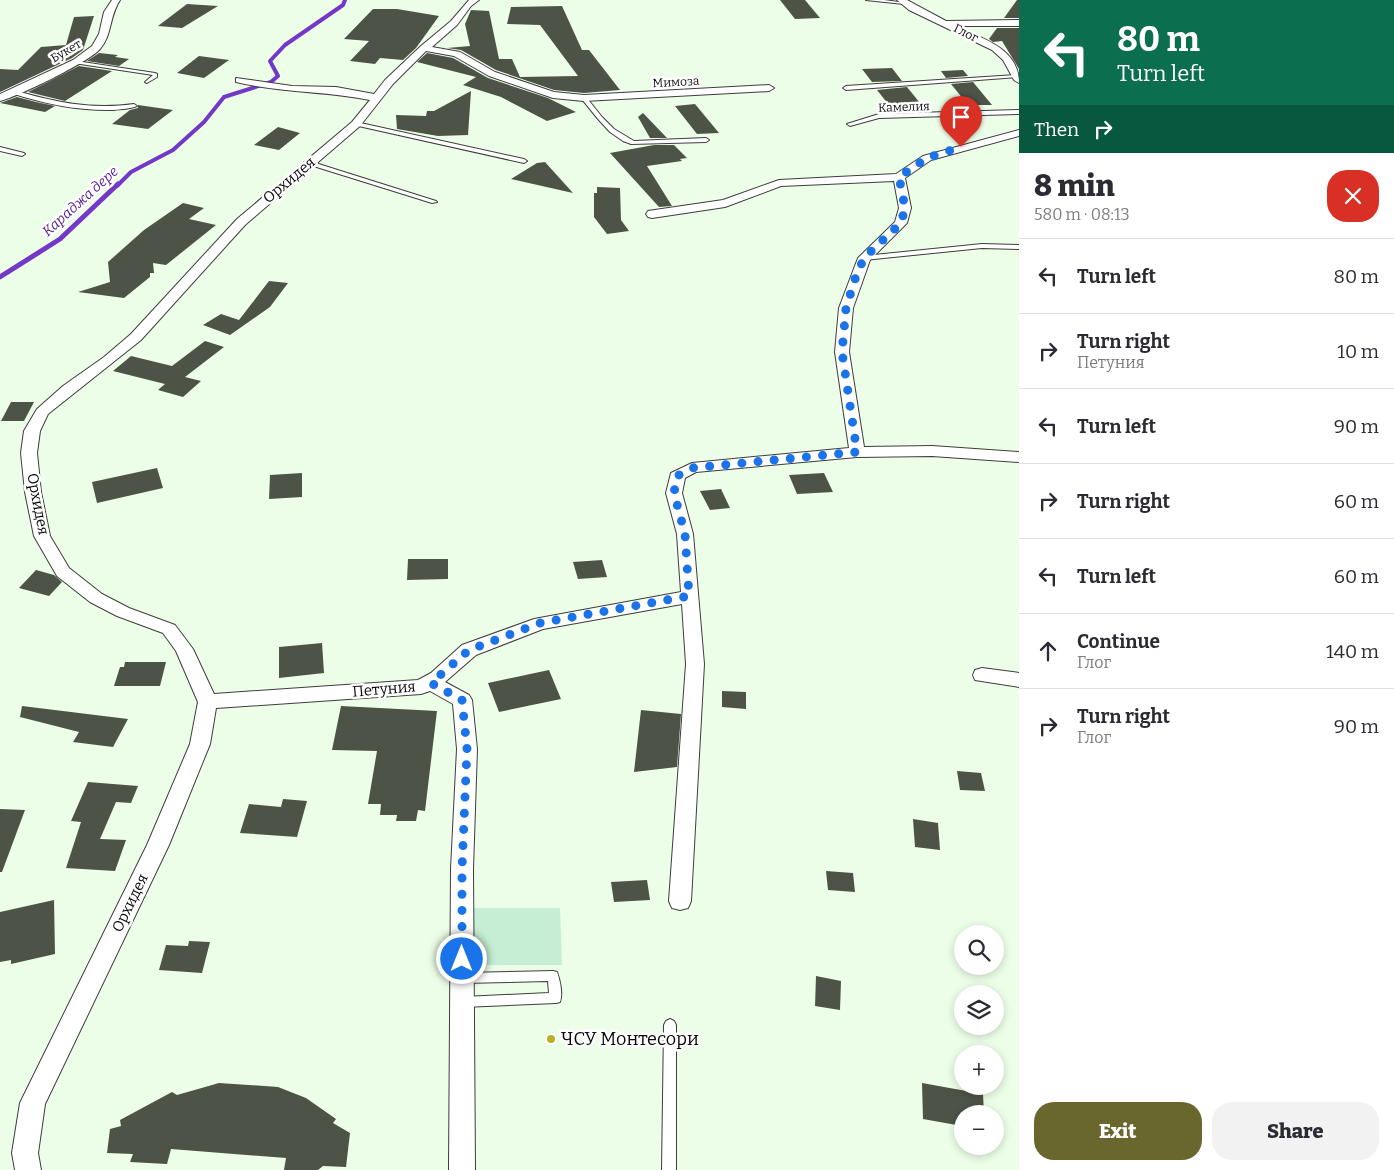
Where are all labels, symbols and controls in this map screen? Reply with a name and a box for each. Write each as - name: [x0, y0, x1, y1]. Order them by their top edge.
- text: 80 m: [1117, 18, 1200, 60]
- icon: left: [1034, 20, 1099, 85]
- street label: Глог: [951, 21, 981, 45]
- street label: Букет: [48, 37, 84, 65]
- text: Turn left: [1117, 60, 1205, 87]
- street label: Мимоза: [652, 74, 700, 90]
- pin: [940, 96, 982, 147]
- street label: Камелия: [878, 99, 930, 115]
- icon: arrive: [947, 103, 975, 131]
- icon: right: [1089, 115, 1117, 143]
- text: Then: [1034, 118, 1079, 141]
- street label: Орхидея: [259, 153, 319, 207]
- water label: Караджа дере: [39, 163, 122, 240]
- text: 8 min: [1034, 168, 1115, 204]
- button: close: [1327, 170, 1379, 222]
- text: 580 m · 08:13: [1034, 205, 1130, 224]
- icon: left: [1034, 262, 1062, 290]
- text: Turn left: [1077, 265, 1156, 288]
- text: 80 m: [1333, 265, 1379, 288]
- text: Turn right: [1077, 330, 1170, 353]
- icon: right: [1034, 337, 1062, 365]
- text: 10 m: [1337, 340, 1379, 363]
- text: Петуния: [1077, 353, 1145, 372]
- icon: left: [1034, 412, 1062, 440]
- text: Turn left: [1077, 415, 1156, 438]
- text: 90 m: [1334, 415, 1379, 438]
- street label: Орхидея: [23, 472, 53, 536]
- icon: right: [1034, 487, 1062, 515]
- text: Turn right: [1077, 490, 1170, 513]
- text: 60 m: [1334, 490, 1379, 513]
- icon: left: [1034, 562, 1062, 590]
- text: Turn left: [1077, 565, 1156, 588]
- text: 60 m: [1334, 565, 1379, 588]
- text: Continue: [1077, 630, 1160, 653]
- icon: ahead: [1034, 637, 1062, 665]
- text: 140 m: [1326, 640, 1379, 663]
- text: Глог: [1077, 653, 1111, 672]
- street label: Петуния: [352, 677, 416, 701]
- text: Turn right: [1077, 705, 1170, 728]
- icon: right: [1034, 712, 1062, 740]
- text: 90 m: [1334, 715, 1379, 738]
- text: Глог: [1077, 728, 1111, 747]
- street label: Орхидея: [108, 871, 152, 935]
- map controls: [954, 925, 1004, 1155]
- button: search: [954, 925, 1004, 975]
- position arrow: [435, 932, 487, 984]
- button: layers: [954, 985, 1004, 1035]
- place label: ЧСУ Монтесори: [561, 1028, 699, 1050]
- marker: ЧСУ Монтесори: [545, 1033, 557, 1045]
- button: +: [954, 1045, 1004, 1095]
- button: Exit: [1034, 1102, 1202, 1160]
- button: Share: [1212, 1102, 1379, 1160]
- button: −: [954, 1105, 1004, 1155]

